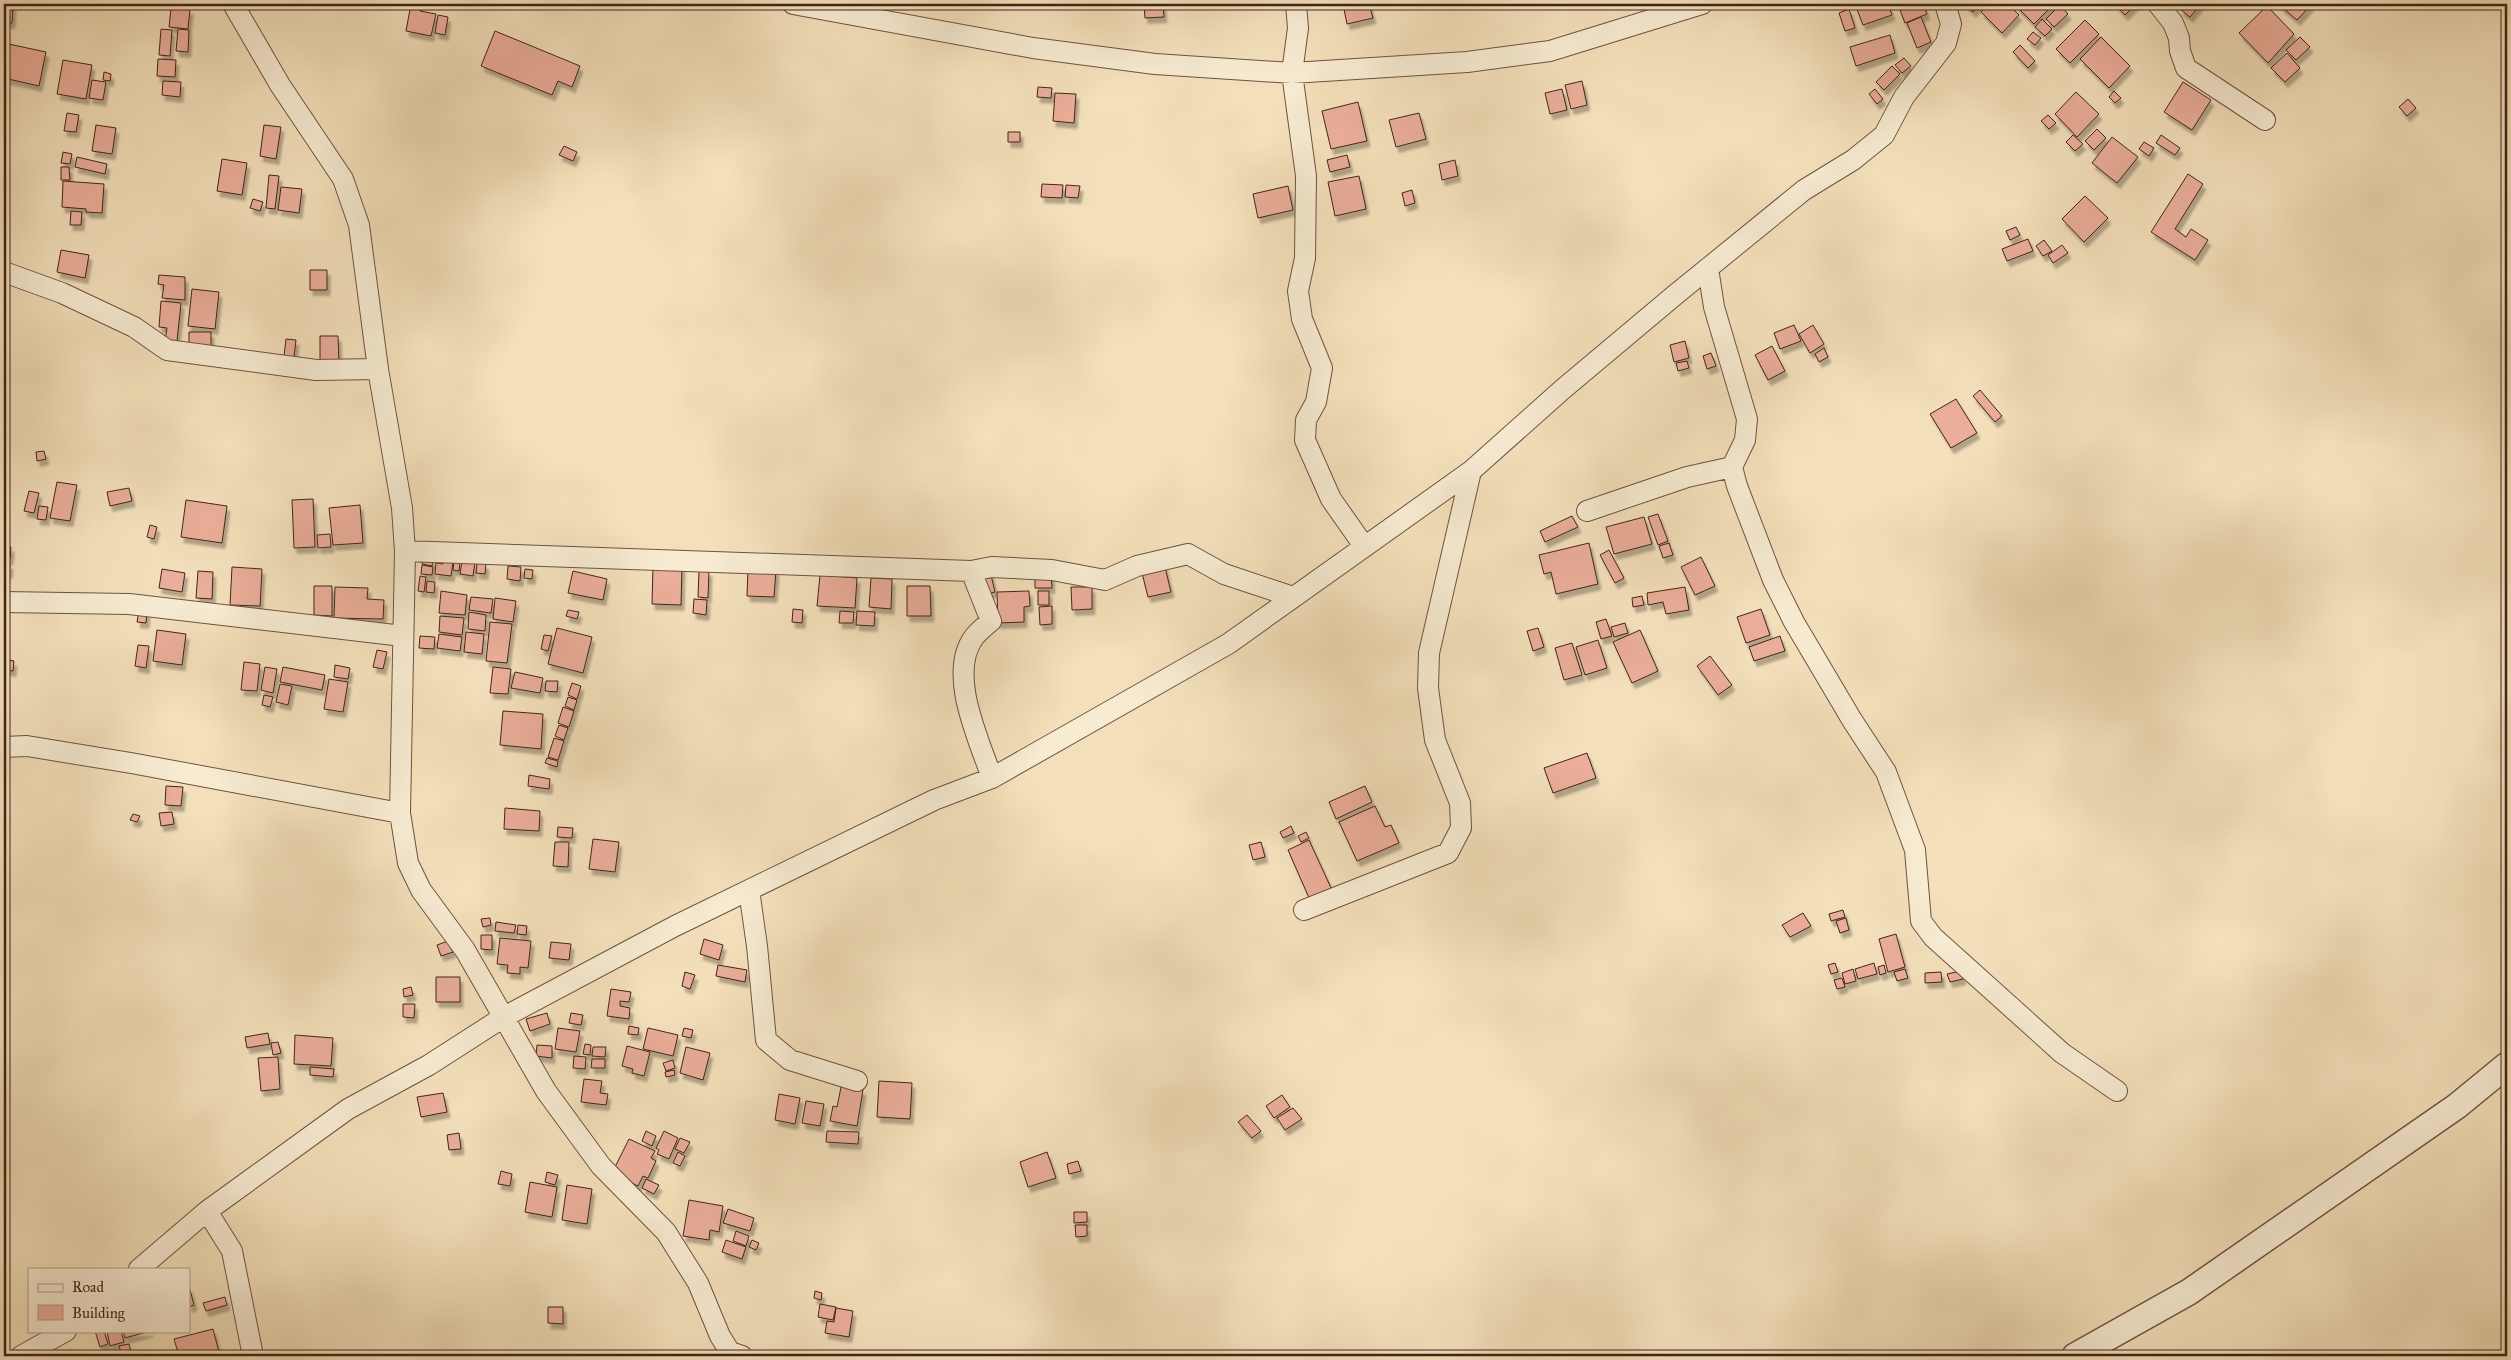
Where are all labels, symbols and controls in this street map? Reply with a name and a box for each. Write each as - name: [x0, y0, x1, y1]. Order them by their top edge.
- legend: [28, 1268, 190, 1332]
- text: Road: [72, 1278, 104, 1296]
- text: Building: [72, 1304, 126, 1322]

